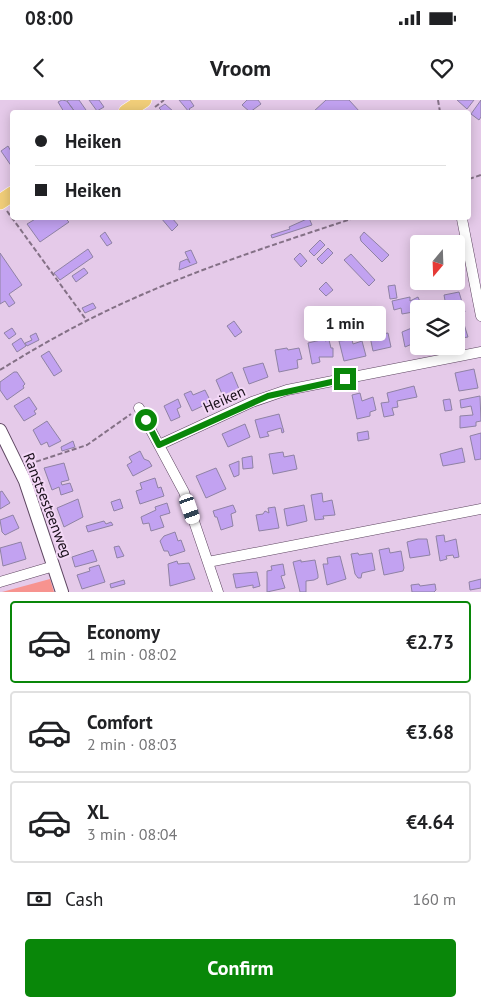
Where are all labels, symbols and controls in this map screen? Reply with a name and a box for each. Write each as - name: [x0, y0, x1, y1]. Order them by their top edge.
- text: 08:00: [25, 6, 73, 30]
- icon: back: [25, 54, 53, 82]
- text: Vroom: [210, 54, 271, 82]
- icon: heart: [428, 54, 456, 82]
- text: Heiken: [65, 129, 121, 153]
- text: Heiken: [65, 178, 121, 202]
- north arrow: [410, 235, 465, 290]
- map controls: [410, 235, 465, 355]
- button: layers: [410, 300, 465, 355]
- callout: 1 min: [304, 306, 386, 342]
- text: 1 min: [325, 313, 365, 333]
- route end: [334, 368, 356, 390]
- street label: Heiken: [200, 381, 248, 417]
- route start: [135, 409, 157, 431]
- street label: Ranstsesteenweg: [19, 450, 77, 560]
- car: [178, 492, 201, 526]
- icon: car: [27, 620, 72, 665]
- text: Economy: [87, 620, 160, 644]
- text: €2.73: [406, 630, 454, 654]
- text: 1 min · 08:02: [87, 644, 177, 664]
- icon: car: [27, 710, 72, 755]
- text: Comfort: [87, 710, 153, 734]
- text: €3.68: [406, 720, 454, 744]
- text: 2 min · 08:03: [87, 734, 177, 754]
- icon: car: [27, 800, 72, 845]
- text: XL: [87, 800, 109, 824]
- text: €4.64: [406, 810, 454, 834]
- text: 3 min · 08:04: [87, 824, 177, 844]
- icon: cash: [25, 885, 53, 913]
- text: Cash: [65, 887, 103, 911]
- text: 160 m: [413, 889, 456, 909]
- button: Confirm: [25, 939, 456, 997]

